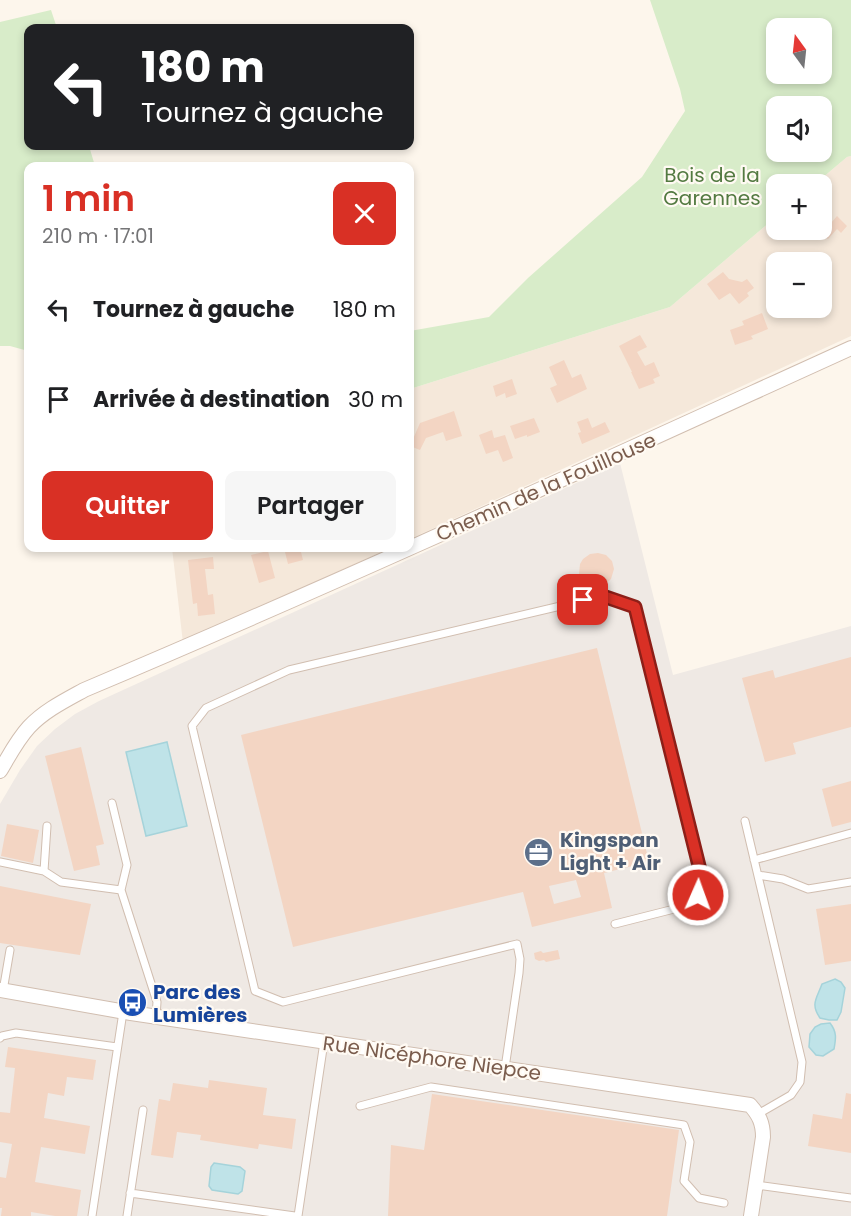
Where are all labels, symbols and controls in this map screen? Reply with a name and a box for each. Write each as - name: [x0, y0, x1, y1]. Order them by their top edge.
- north arrow: [766, 18, 832, 84]
- map controls: [766, 18, 832, 318]
- text: 180 m: [141, 38, 265, 97]
- icon: left: [42, 48, 120, 126]
- text: Tournez à gauche: [141, 94, 383, 131]
- button: sound: [766, 96, 832, 162]
- park label: Bois de la Garennes: [663, 161, 761, 212]
- text: 1 min: [42, 173, 135, 224]
- button: +: [766, 174, 832, 240]
- button: close: [333, 182, 396, 245]
- text: 210 m · 17:01: [42, 222, 154, 250]
- button: −: [766, 252, 832, 318]
- icon: left: [42, 293, 75, 326]
- text: Tournez à gauche: [93, 294, 294, 325]
- text: 180 m: [333, 294, 396, 325]
- icon: arrive: [42, 383, 75, 416]
- text: Arrivée à destination: [93, 384, 330, 415]
- text: 30 m: [348, 384, 403, 415]
- street label: Chemin de la Fouillouse: [431, 426, 661, 548]
- button: Quitter: [42, 471, 213, 540]
- button: Partager: [225, 471, 396, 540]
- pin: [557, 574, 608, 625]
- icon: arrive: [566, 583, 599, 616]
- place label: Kingspan Light + Air: [560, 826, 661, 877]
- office icon: Kingspan Light + Air: [523, 836, 555, 868]
- position arrow: [666, 863, 730, 927]
- place label: Parc des Lumières: [153, 978, 247, 1029]
- bus stop icon: Parc des Lumières: [116, 987, 148, 1019]
- street label: Rue Nicéphore Niepce: [321, 1029, 543, 1087]

